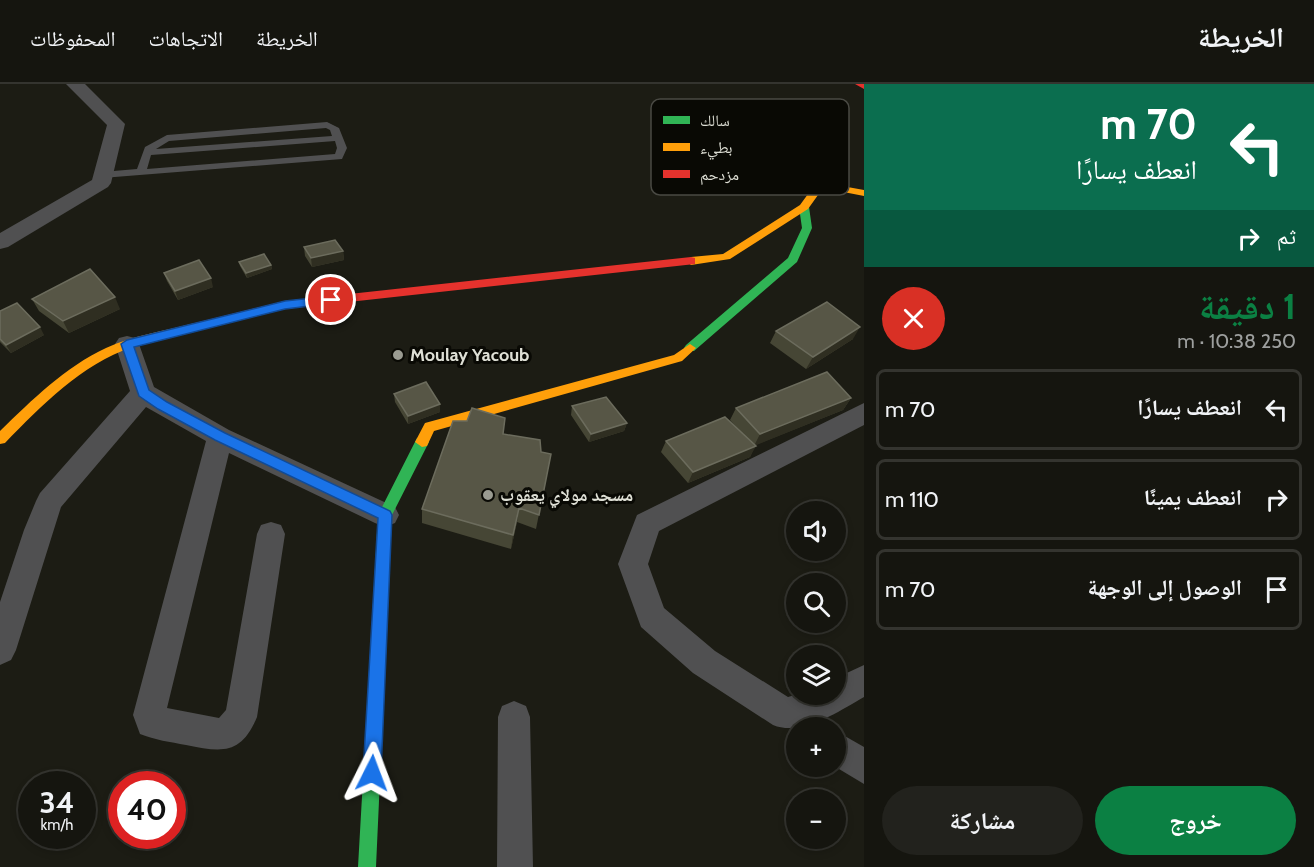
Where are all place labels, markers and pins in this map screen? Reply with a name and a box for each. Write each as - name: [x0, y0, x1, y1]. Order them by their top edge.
- pin: [305, 274, 356, 325]
- place label: Moulay Yacoub: [410, 344, 529, 366]
- marker: Moulay Yacoub: [391, 348, 405, 362]
- place label: مسجد مولاي يعقوب: [500, 484, 633, 509]
- marker: مسجد مولاي يعقوب: [481, 488, 495, 502]

